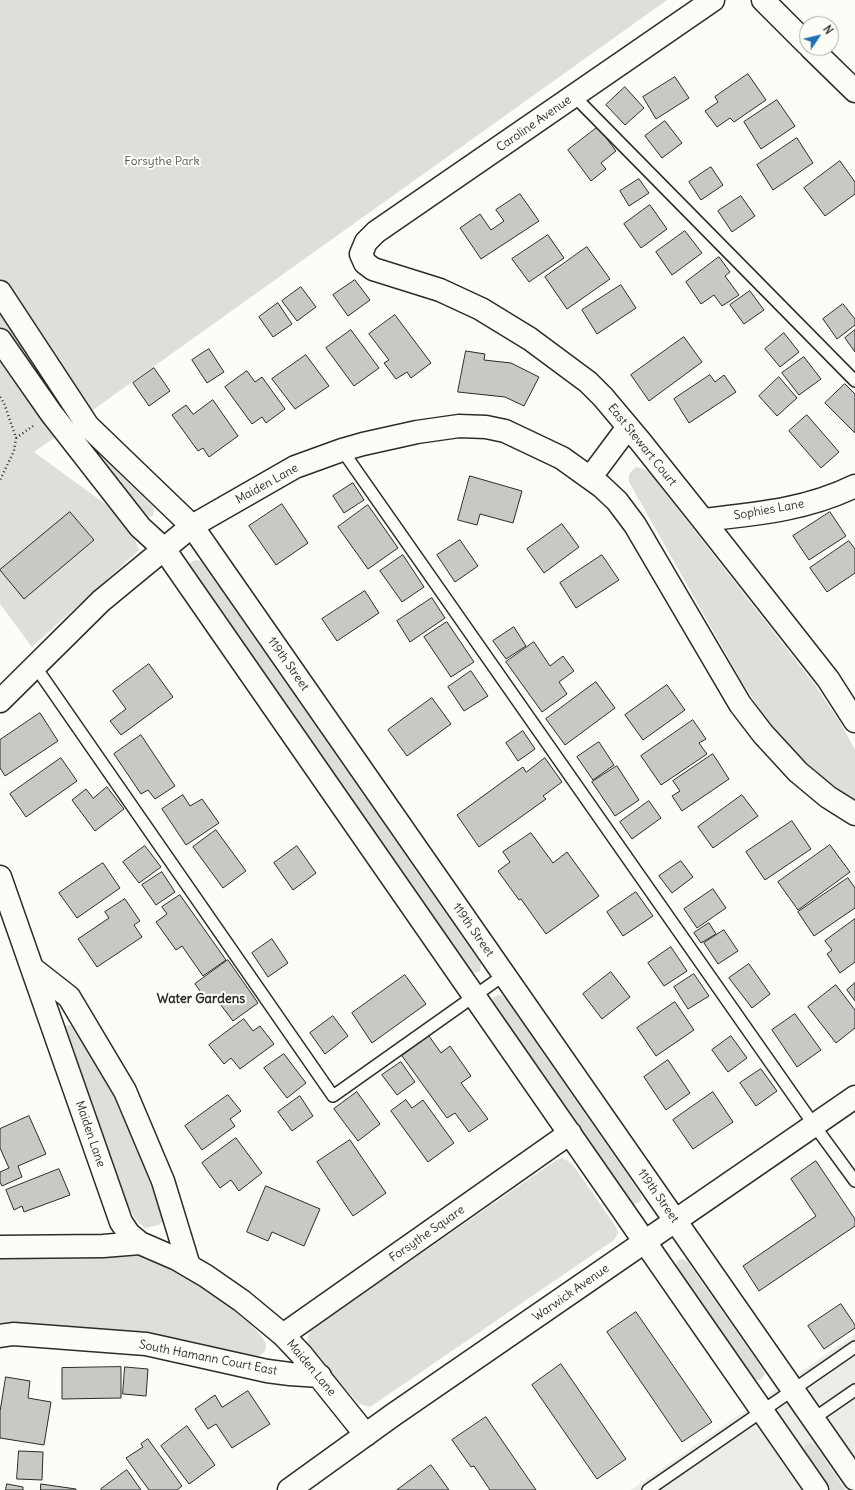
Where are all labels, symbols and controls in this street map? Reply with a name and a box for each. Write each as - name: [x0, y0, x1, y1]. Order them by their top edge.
- north arrow: [799, 16, 839, 56]
- text: N: [820, 23, 836, 37]
- street label: Caroline Avenue: [494, 93, 574, 155]
- park label: Forsythe Park: [124, 155, 200, 169]
- street label: East Stewart Court: [604, 401, 680, 489]
- street label: Maiden Lane: [233, 461, 301, 507]
- street label: Sophies Lane: [733, 497, 805, 523]
- street label: 119th Street: [264, 634, 312, 694]
- street label: 119th Street: [449, 900, 497, 960]
- district label: Water Gardens: [157, 991, 245, 1007]
- street label: Maiden Lane: [72, 1099, 108, 1169]
- street label: 119th Street: [634, 1166, 682, 1226]
- street label: Forsythe Square: [387, 1203, 467, 1265]
- street label: Warwick Avenue: [530, 1261, 612, 1325]
- street label: Maiden Lane: [283, 1337, 339, 1399]
- street label: South Hamann Court East: [138, 1338, 278, 1378]

